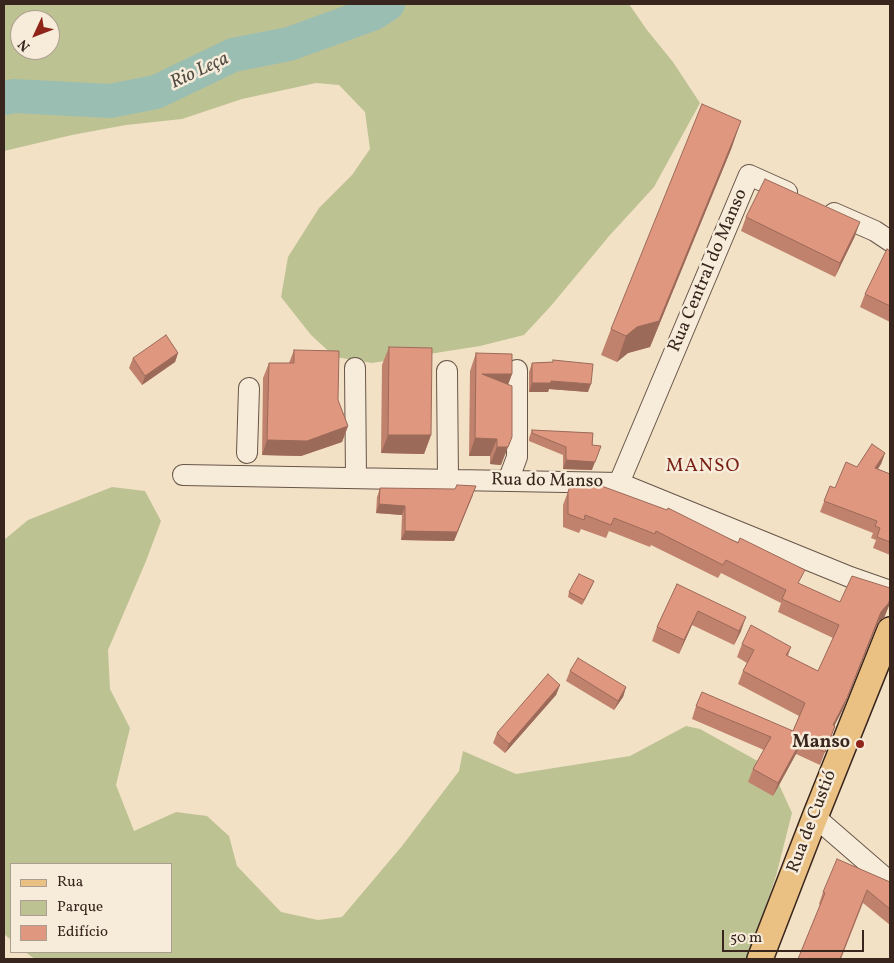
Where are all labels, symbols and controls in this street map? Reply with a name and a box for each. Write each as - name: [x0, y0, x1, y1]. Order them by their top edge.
- north arrow: [10, 10, 60, 60]
- text: N: [14, 35, 35, 55]
- water label: Rio Leça: [167, 49, 233, 95]
- street label: Rua Central do Manso: [665, 186, 753, 356]
- district label: MANSO: [665, 457, 741, 479]
- street label: Rua do Manso: [491, 470, 603, 494]
- place label: Manso: [792, 733, 850, 755]
- marker: Manso: [854, 738, 866, 750]
- street label: Rua de Custió: [784, 768, 842, 876]
- legend: [10, 863, 172, 953]
- text: Rua: [57, 872, 83, 893]
- text: Parque: [57, 897, 103, 918]
- scale bar: [724, 920, 866, 952]
- text: Edifício: [57, 922, 108, 943]
- text: 50 m: [730, 928, 762, 949]

